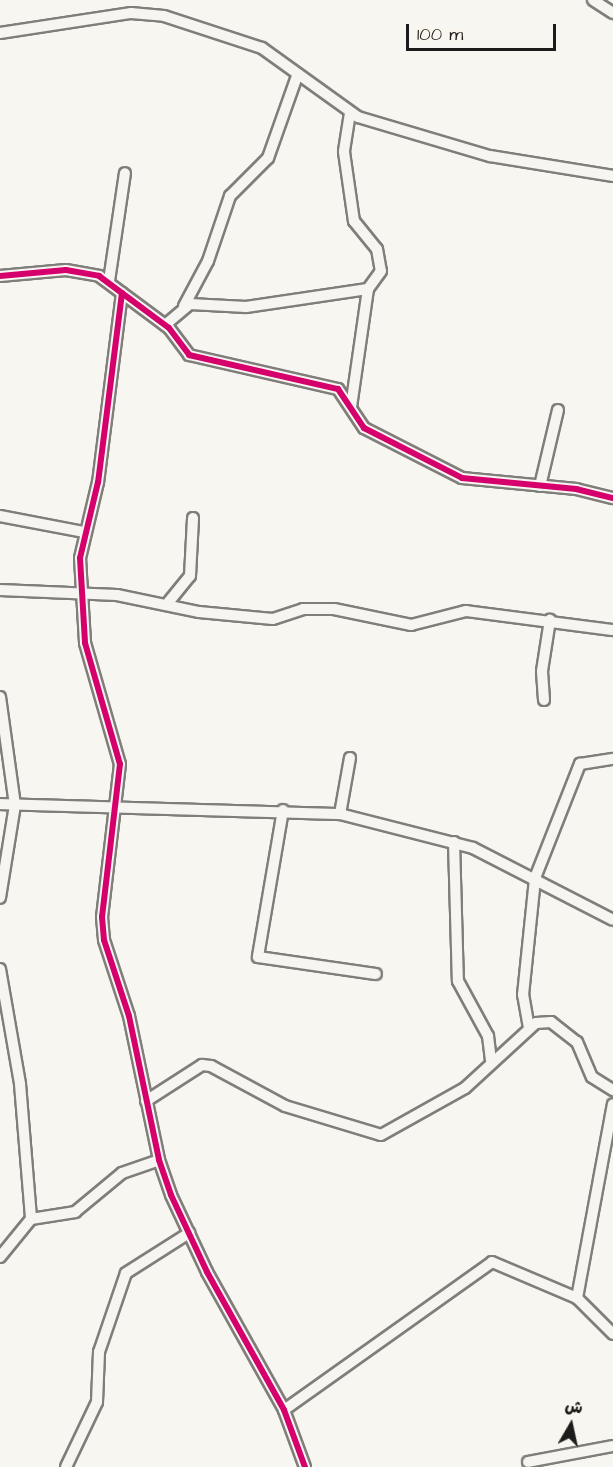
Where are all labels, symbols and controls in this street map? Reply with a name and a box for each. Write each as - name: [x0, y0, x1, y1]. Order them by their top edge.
- scale bar: [409, 12, 559, 50]
- text: 100 m: [417, 22, 463, 47]
- north arrow: [541, 1395, 601, 1455]
- text: ش: [563, 1395, 584, 1419]

